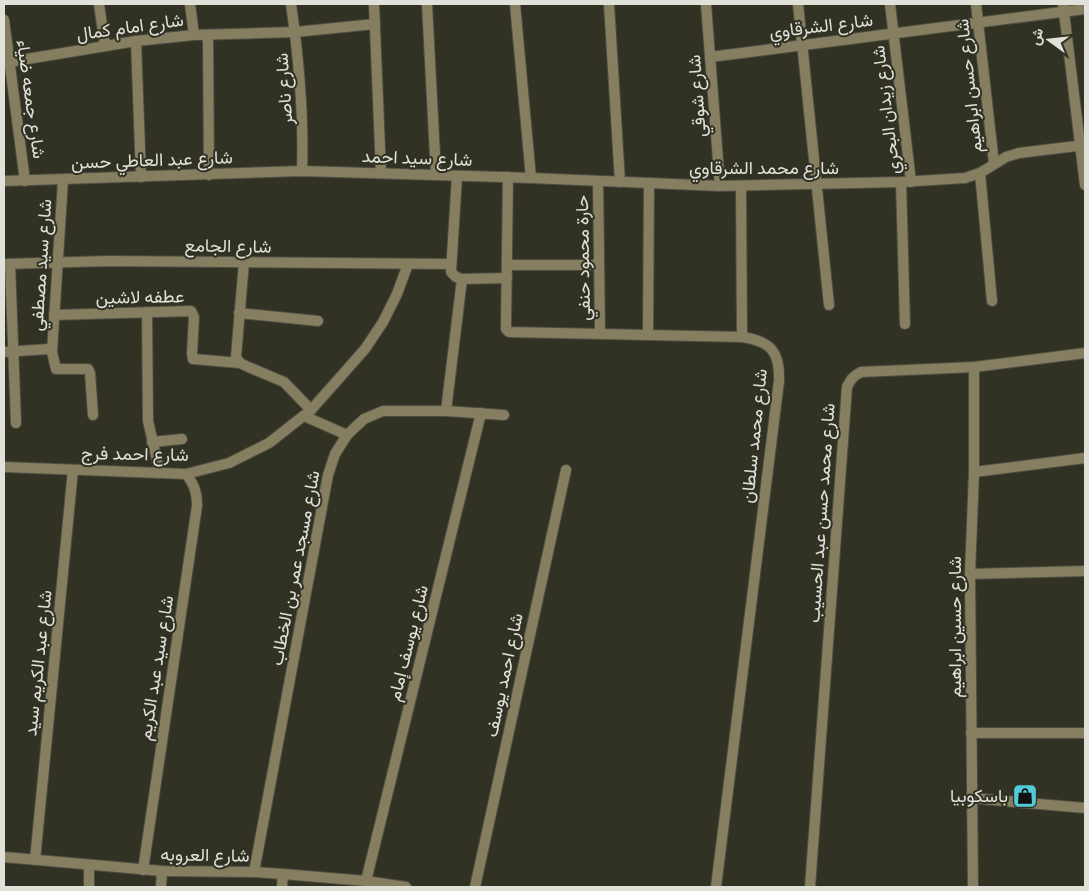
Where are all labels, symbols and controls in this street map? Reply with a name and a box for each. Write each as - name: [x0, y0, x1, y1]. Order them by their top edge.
- street label: شارع امام كمال: [75, 9, 185, 46]
- street label: شارع الشرقاوي: [768, 9, 875, 47]
- north arrow: [1024, 15, 1074, 65]
- street label: شارع حسن ابراهيم: [951, 18, 988, 154]
- text: ش: [1027, 26, 1047, 47]
- street label: شارع جمعه ضياء: [11, 38, 50, 160]
- street label: شارع زيدان البحري: [867, 44, 909, 176]
- street label: شارع ناصر: [271, 52, 299, 127]
- street label: شارع شوقي: [683, 54, 715, 138]
- street label: شارع سيد احمد: [361, 145, 473, 172]
- street label: شارع عبد العاطي حسن: [71, 146, 233, 178]
- street label: شارع محمد الشرقاوي: [689, 157, 839, 183]
- street label: حارة محمود حنفي: [571, 195, 599, 321]
- street label: شارع سيد مصطفي: [25, 198, 61, 332]
- street label: شارع الجامع: [184, 234, 272, 259]
- street label: عطفه لاشين: [96, 285, 184, 309]
- street label: شارع محمد سلطان: [736, 368, 773, 504]
- street label: شارع محمد حسن عبد الحسيب: [802, 403, 841, 624]
- street label: شارع احمد فرج: [81, 442, 189, 467]
- street label: شارع مسجد عمر بن الخطاب: [265, 468, 326, 668]
- street label: شارع حسين ابراهيم: [944, 556, 967, 698]
- street label: شارع يوسف إمام: [383, 583, 434, 704]
- street label: شارع عبد الكريم سيد: [19, 589, 58, 737]
- street label: شارع سيد عبد الكريم: [134, 594, 179, 742]
- street label: شارع احمد يوسف: [480, 611, 529, 739]
- shop icon: باسكوبيا: [1012, 783, 1038, 809]
- place label: باسكوبيا: [950, 785, 1008, 807]
- street label: شارع العروبه: [160, 843, 250, 868]

